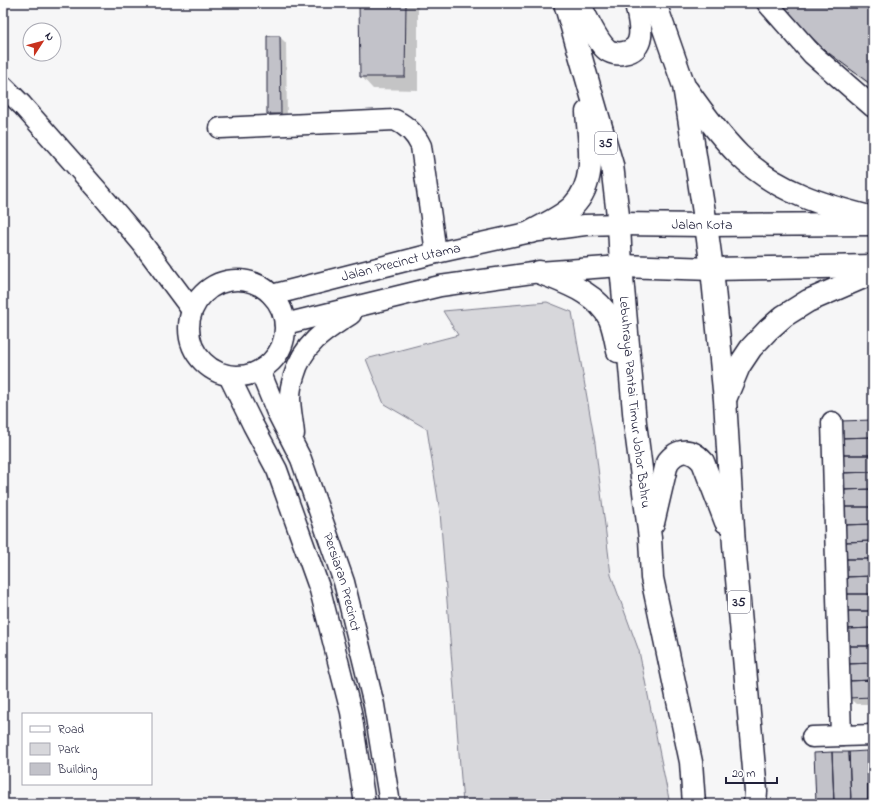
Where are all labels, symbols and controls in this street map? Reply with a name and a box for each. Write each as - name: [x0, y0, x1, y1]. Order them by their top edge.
- north arrow: [22, 22, 62, 62]
- text: N: [41, 29, 58, 44]
- road number: 35: [595, 132, 617, 154]
- street label: Jalan Kota: [671, 214, 733, 236]
- street label: Jalan Precinct Utama: [339, 237, 463, 287]
- street label: Lebuhraya Pantai Timur Johor Bahru: [613, 295, 657, 509]
- street label: Persiaran Precinct: [317, 530, 366, 634]
- road number: 35: [728, 591, 750, 613]
- legend: [22, 713, 152, 785]
- text: Road: [58, 721, 84, 739]
- text: Park: [58, 741, 80, 759]
- scale bar: [726, 759, 777, 785]
- text: Building: [57, 761, 97, 780]
- text: 20 m: [732, 765, 755, 783]

